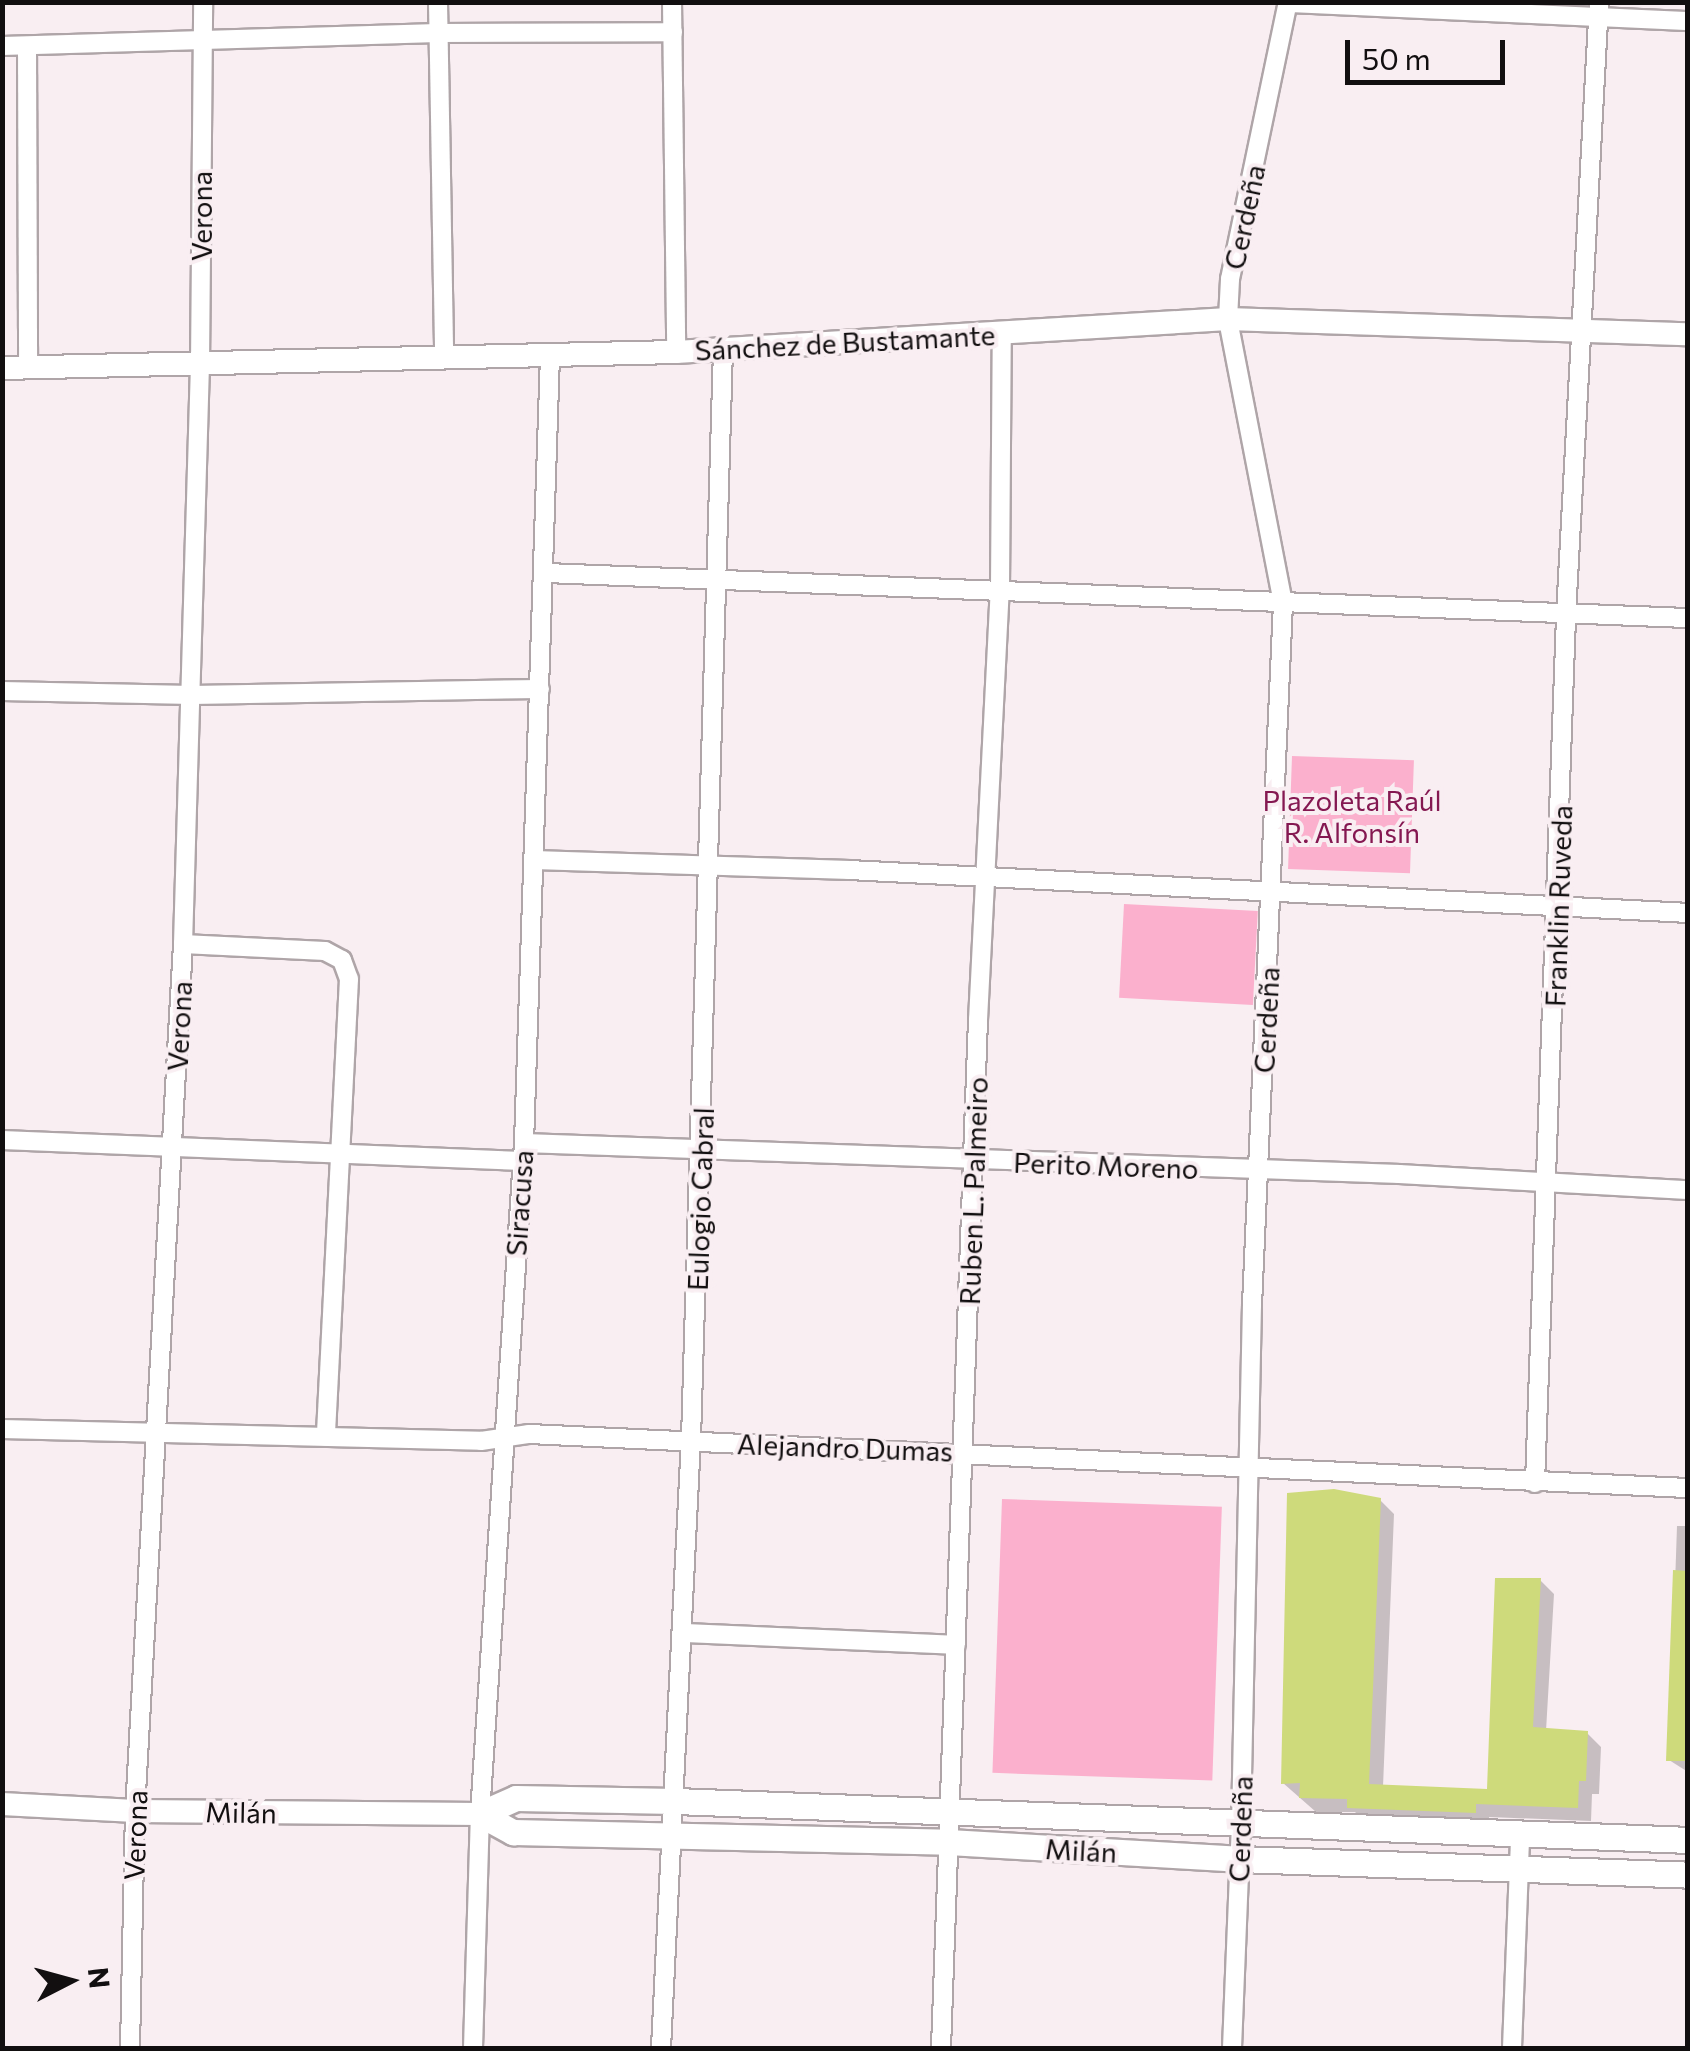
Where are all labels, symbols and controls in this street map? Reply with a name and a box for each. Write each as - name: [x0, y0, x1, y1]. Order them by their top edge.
- scale bar: [1350, 20, 1510, 82]
- text: 50 m: [1362, 39, 1431, 76]
- street label: Cerdeña: [1217, 162, 1271, 272]
- street label: Verona: [184, 171, 218, 261]
- street label: Sánchez de Bustamante: [694, 317, 996, 367]
- park label: Plazoleta Raúl R. Alfonsín: [1262, 783, 1442, 849]
- street label: Franklin Ruveda: [1538, 805, 1578, 1007]
- street label: Cerdeña: [1246, 966, 1286, 1074]
- street label: Verona: [160, 980, 198, 1072]
- street label: Ruben L. Palmeiro: [952, 1076, 994, 1306]
- street label: Eulogio Cabral: [680, 1107, 720, 1291]
- street label: Perito Moreno: [1013, 1145, 1199, 1185]
- street label: Siracusa: [499, 1149, 539, 1257]
- street label: Alejandro Dumas: [736, 1426, 954, 1468]
- street label: Cerdeña: [1221, 1775, 1259, 1883]
- street label: Verona: [117, 1789, 153, 1881]
- street label: Milán: [205, 1795, 277, 1829]
- street label: Milán: [1044, 1831, 1118, 1869]
- north arrow: [20, 1931, 120, 2031]
- text: N: [82, 1966, 118, 1990]

